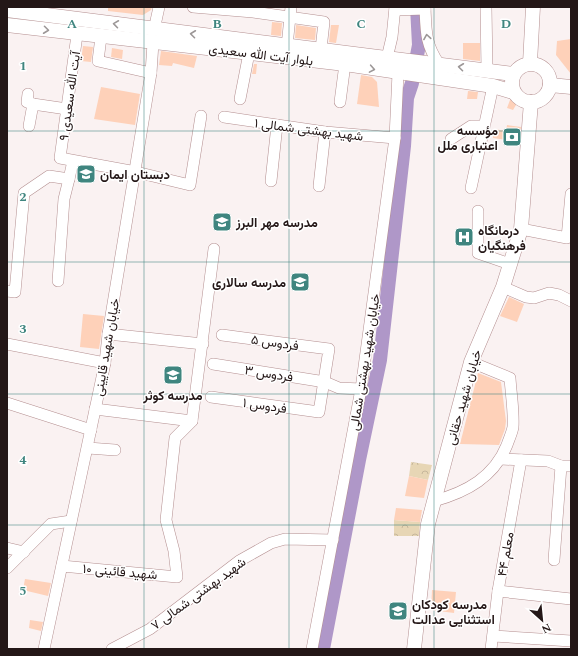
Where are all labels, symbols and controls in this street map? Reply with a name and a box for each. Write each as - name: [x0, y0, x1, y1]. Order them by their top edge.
- text: A: [67, 14, 77, 34]
- text: B: [212, 14, 222, 34]
- text: C: [356, 14, 366, 34]
- text: D: [501, 14, 511, 34]
- one-way arrow: [113, 20, 119, 29]
- one-way arrow: [43, 26, 49, 35]
- one-way arrow: [190, 30, 196, 39]
- one-way arrow: [423, 34, 432, 40]
- street label: بلوار آیت الله سعیدی: [208, 39, 314, 71]
- street label: آیت الله سعیدی ۹: [54, 49, 86, 142]
- text: 1: [19, 56, 27, 76]
- one-way arrow: [458, 63, 464, 72]
- one-way arrow: [369, 64, 375, 73]
- street label: شهید بهشتی شمالی ۱: [253, 113, 364, 147]
- place label: مؤسسه اعتباری ملل: [438, 121, 498, 156]
- bank icon: مؤسسه اعتباری ملل: [501, 126, 523, 148]
- school or university icon: دبستان ایمان: [75, 163, 97, 185]
- place label: دبستان ایمان: [100, 165, 170, 185]
- text: 2: [19, 187, 27, 207]
- school or university icon: مدرسه مهر البرز: [211, 211, 233, 233]
- place label: مدرسه مهر البرز: [235, 213, 318, 233]
- place label: درمانگاه فرهنگیان: [478, 221, 526, 256]
- hospital icon: درمانگاه فرهنگیان: [453, 226, 475, 248]
- school or university icon: مدرسه سالاری: [289, 271, 311, 293]
- place label: مدرسه سالاری: [212, 273, 286, 293]
- street label: خیابان شهید بهشتی شمالی: [344, 292, 386, 432]
- street label: خیابان شهید قایینی: [89, 296, 125, 398]
- text: 3: [19, 319, 27, 339]
- street label: فردوس ۵: [250, 330, 300, 356]
- street label: خیابان شهید حقانی: [441, 347, 487, 447]
- street label: فردوس ۳: [243, 360, 295, 388]
- school or university icon: مدرسه کوثر: [162, 364, 184, 386]
- place label: مدرسه کوثر: [142, 386, 203, 406]
- street label: فردوس ۱: [242, 393, 288, 419]
- text: 4: [19, 450, 27, 470]
- street label: معلم ۴۴: [492, 530, 520, 578]
- street label: شهید بهشتی شمالی ۷: [147, 552, 250, 635]
- street label: شهید قائینی ۱۰: [82, 559, 158, 585]
- text: 5: [19, 581, 27, 601]
- place label: مدرسه کودکان استثنایی عدالت: [412, 595, 495, 630]
- school or university icon: مدرسه کودکان استثنایی عدالت: [387, 600, 409, 622]
- north arrow: [522, 600, 562, 640]
- text: N: [538, 619, 554, 638]

